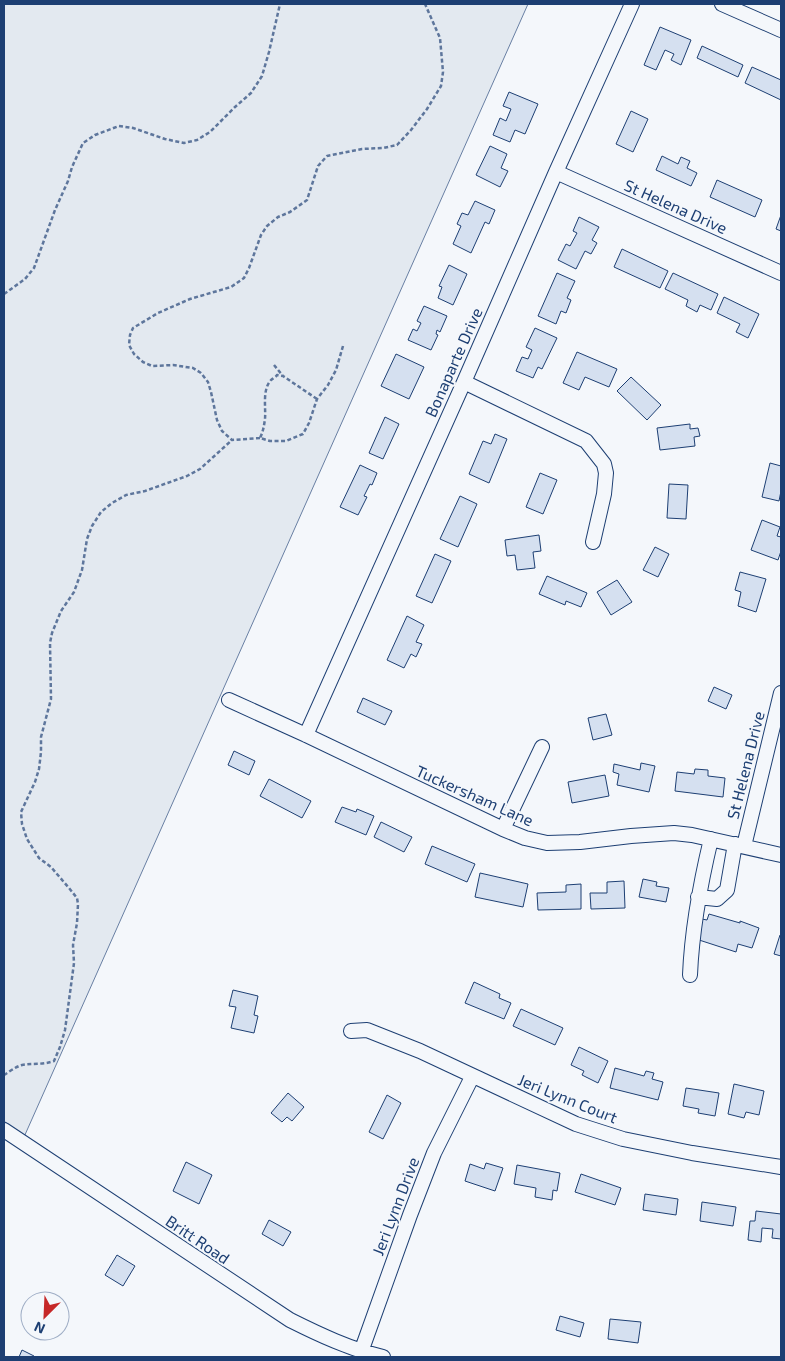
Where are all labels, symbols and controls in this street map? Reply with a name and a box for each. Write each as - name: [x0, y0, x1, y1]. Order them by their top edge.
- street label: St Helena Drive: [622, 175, 730, 237]
- street label: Bonaparte Drive: [420, 304, 486, 420]
- street label: St Helena Drive: [722, 709, 768, 821]
- street label: Tuckersham Lane: [413, 761, 537, 829]
- street label: Jeri Lynn Court: [515, 1069, 621, 1127]
- street label: Jeri Lynn Drive: [368, 1154, 422, 1258]
- street label: Britt Road: [162, 1211, 234, 1267]
- north arrow: [20, 1291, 70, 1341]
- text: N: [31, 1319, 48, 1338]

